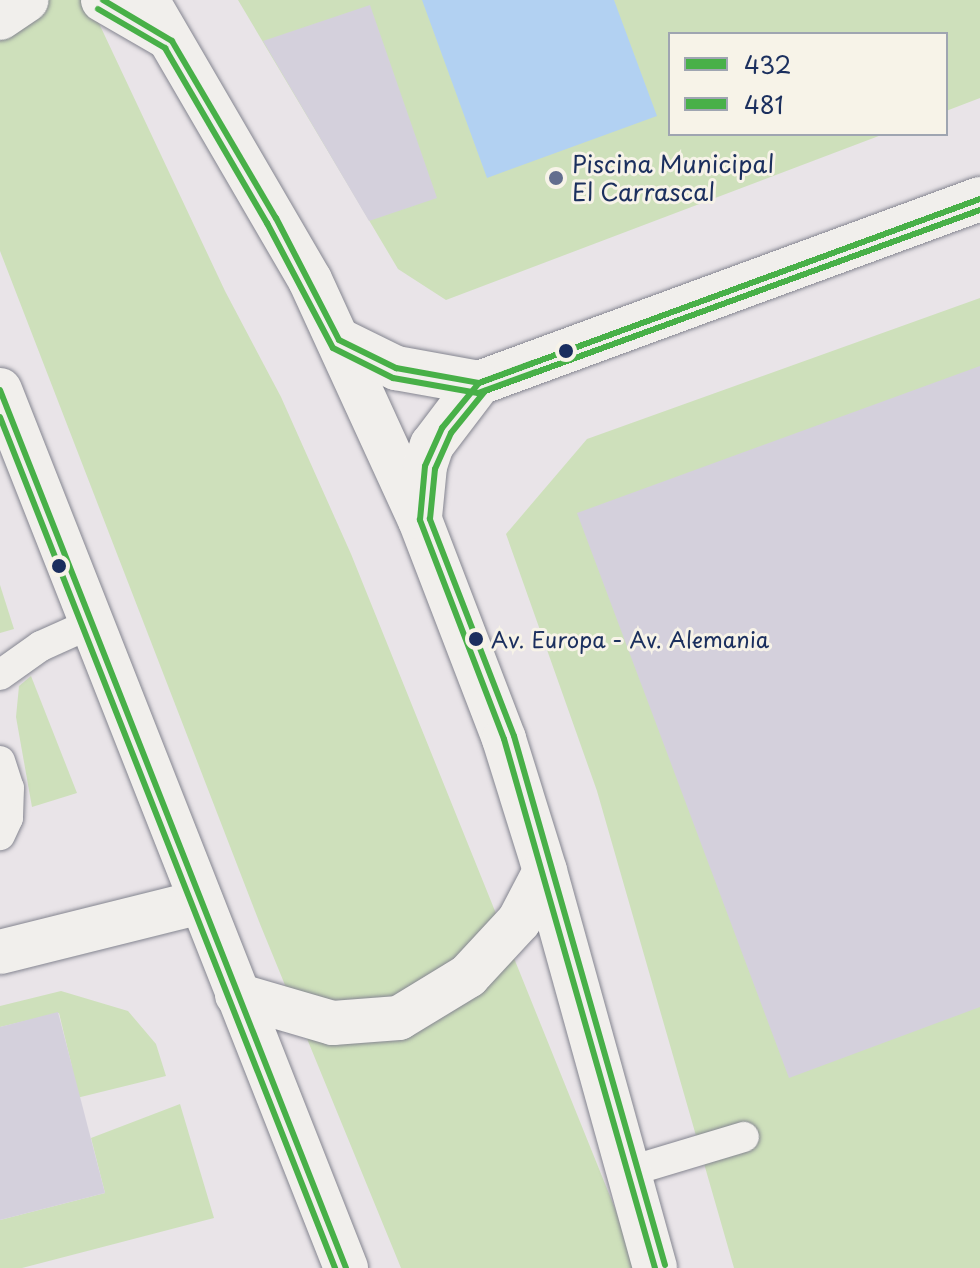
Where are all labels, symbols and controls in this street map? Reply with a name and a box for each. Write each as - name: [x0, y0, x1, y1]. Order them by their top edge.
- legend: [668, 32, 948, 136]
- text: 432: [744, 46, 792, 82]
- text: 481: [744, 86, 784, 122]
- place label: Piscina Municipal El Carrascal: [572, 150, 775, 206]
- marker: Piscina Municipal El Carrascal: [547, 169, 565, 187]
- unlabelled marker: [558, 343, 574, 359]
- unlabelled marker: [51, 558, 67, 574]
- place label: Av. Europa - Av. Alemania: [491, 626, 771, 652]
- marker: Av. Europa - Av. Alemania: [468, 631, 484, 647]

